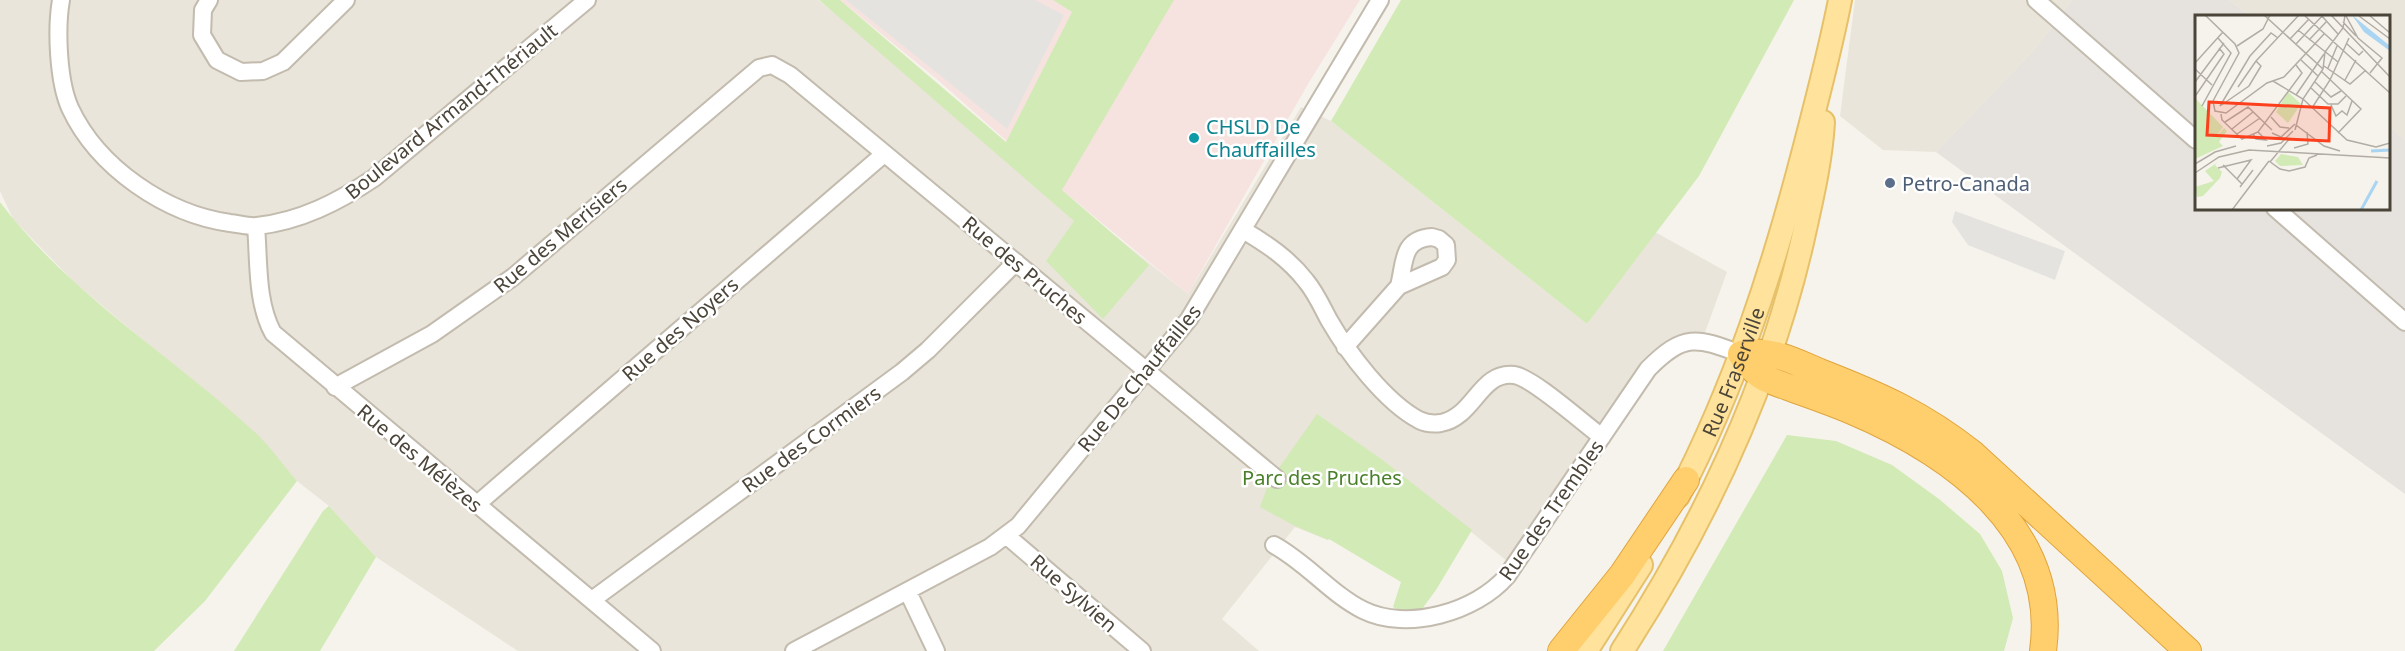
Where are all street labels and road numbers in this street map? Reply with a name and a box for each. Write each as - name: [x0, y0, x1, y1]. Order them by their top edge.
- street label: Boulevard Armand-Thériault: [339, 17, 563, 205]
- street label: Rue des Merisiers: [488, 171, 632, 299]
- street label: Rue des Pruches: [957, 210, 1093, 330]
- street label: Rue des Noyers: [616, 271, 744, 387]
- street label: Rue De Chauffailles: [1071, 299, 1207, 457]
- street label: Rue Fraserville: [1695, 303, 1770, 441]
- street label: Rue des Cormiers: [736, 379, 886, 499]
- street label: Rue des Mélèzes: [352, 398, 488, 518]
- street label: Rue des Trembles: [1492, 434, 1610, 586]
- street label: Rue Sylvien: [1025, 548, 1123, 638]

